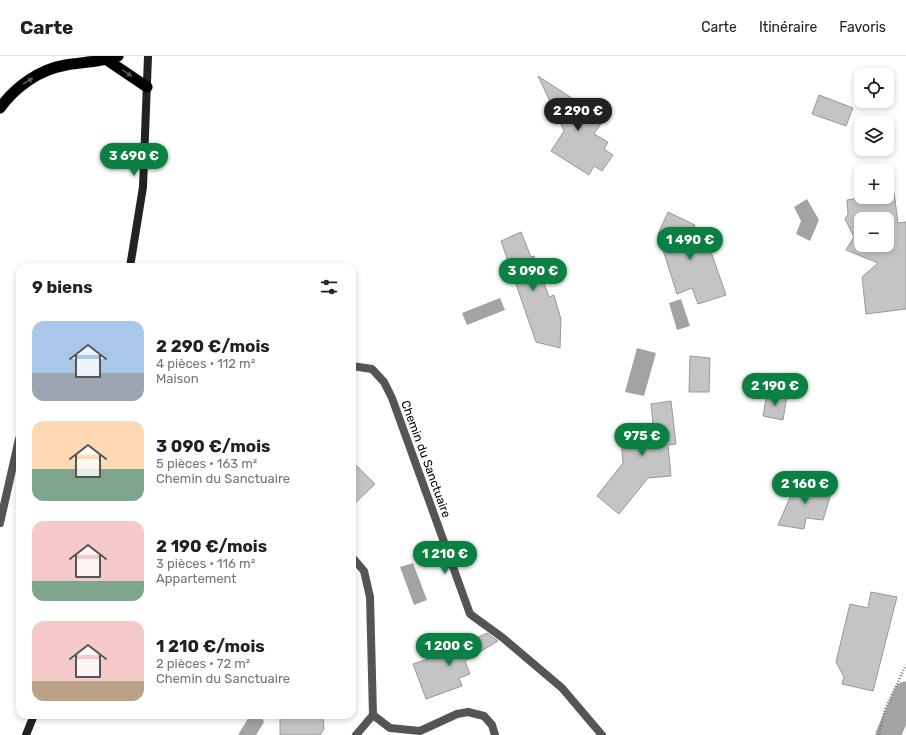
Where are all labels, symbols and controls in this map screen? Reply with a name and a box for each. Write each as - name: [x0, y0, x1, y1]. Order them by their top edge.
- text: Carte: [20, 16, 73, 39]
- text: Carte: [701, 19, 737, 36]
- text: Itinéraire: [759, 19, 817, 36]
- text: Favoris: [839, 19, 886, 36]
- map controls: [854, 68, 894, 252]
- button: locate: [854, 68, 894, 108]
- one-way arrow: [122, 69, 132, 77]
- one-way arrow: [22, 78, 34, 85]
- pin: 2 290 €: [541, 98, 615, 132]
- text: 2 290 €: [553, 103, 603, 118]
- button: layers: [854, 116, 894, 156]
- pin: 3 690 €: [97, 143, 171, 177]
- text: 3 690 €: [109, 148, 159, 163]
- button: +: [854, 164, 894, 204]
- button: −: [854, 212, 894, 252]
- pin: 1 490 €: [653, 227, 727, 261]
- text: 1 490 €: [666, 232, 714, 247]
- pin: 3 090 €: [496, 258, 570, 292]
- text: 3 090 €: [508, 263, 558, 278]
- icon: filters: [318, 276, 340, 298]
- text: 9 biens: [32, 277, 93, 297]
- text: 2 290 €/mois: [156, 336, 270, 356]
- icon: home: [64, 337, 112, 385]
- text: 4 pièces · 112 m²: [156, 356, 255, 371]
- text: Maison: [156, 371, 199, 386]
- pin: 2 190 €: [738, 373, 812, 407]
- text: 2 190 €: [751, 378, 799, 393]
- street label: Chemin du Sanctuaire: [398, 398, 454, 520]
- pin: 975 €: [614, 423, 670, 457]
- text: 975 €: [623, 428, 661, 443]
- text: 3 090 €/mois: [156, 436, 270, 456]
- icon: home: [64, 437, 112, 485]
- text: 5 pièces · 163 m²: [156, 456, 257, 471]
- text: Chemin du Sanctuaire: [156, 471, 290, 486]
- pin: 2 160 €: [768, 471, 842, 505]
- text: 2 160 €: [781, 476, 829, 491]
- text: 2 190 €/mois: [156, 536, 267, 556]
- icon: home: [64, 537, 112, 585]
- pin: 1 210 €: [408, 541, 482, 575]
- text: 1 210 €: [422, 546, 468, 561]
- text: 3 pièces · 116 m²: [156, 556, 255, 571]
- text: Appartement: [156, 571, 236, 586]
- pin: 1 200 €: [412, 633, 486, 667]
- text: 1 210 €/mois: [156, 636, 265, 656]
- icon: home: [64, 637, 112, 685]
- text: 1 200 €: [425, 638, 473, 653]
- text: 2 pièces · 72 m²: [156, 656, 250, 671]
- text: Chemin du Sanctuaire: [156, 671, 290, 686]

